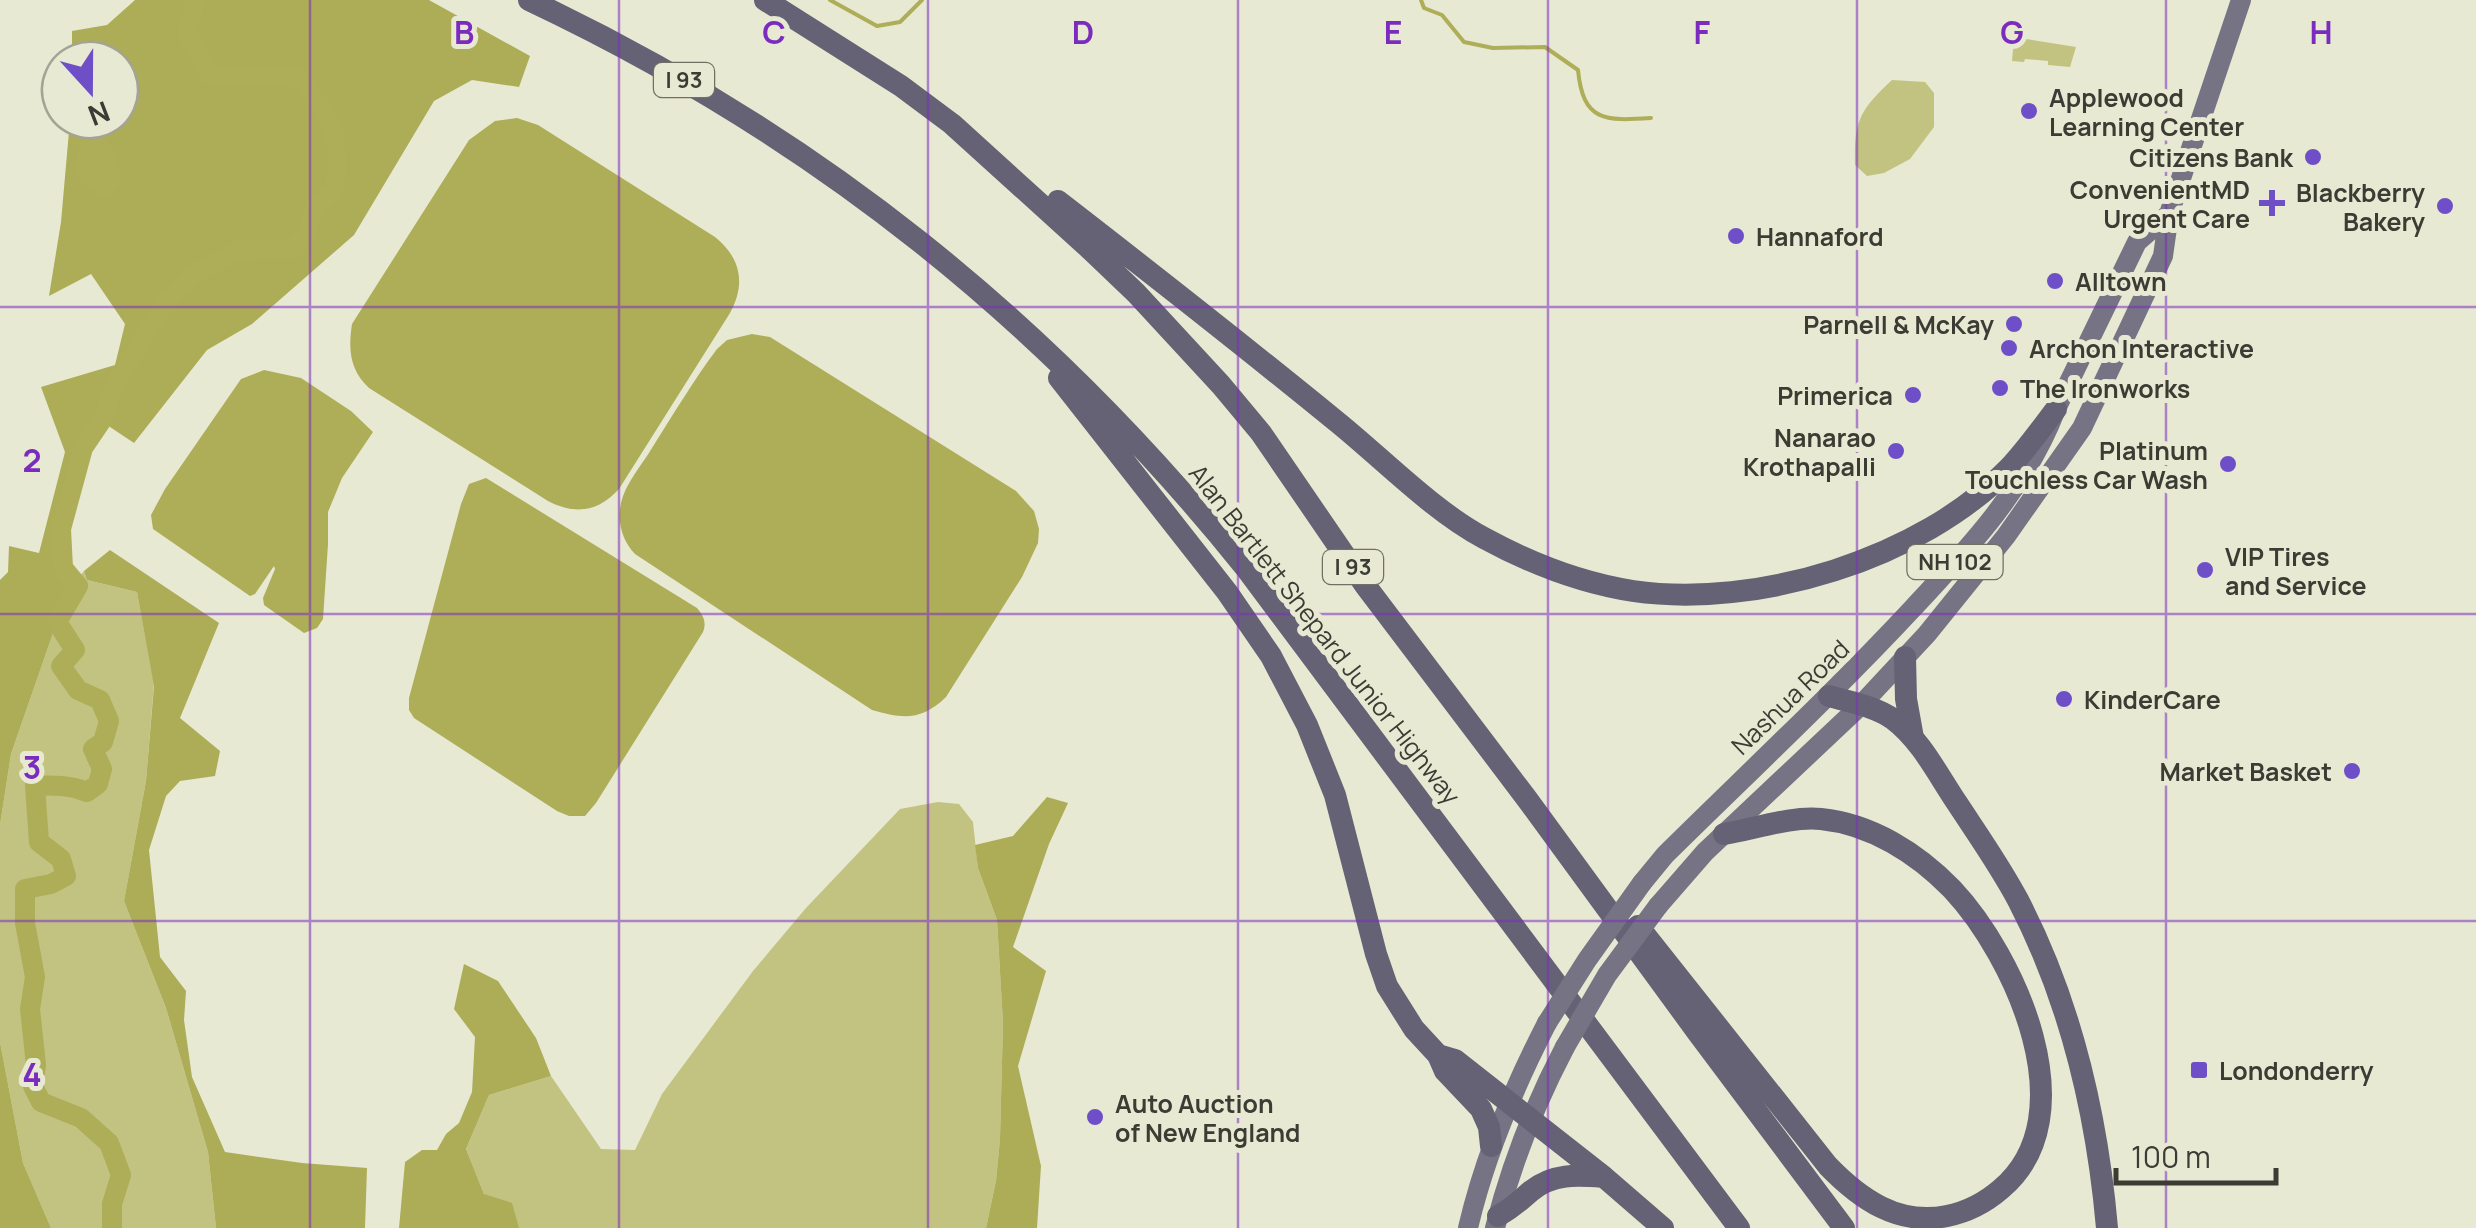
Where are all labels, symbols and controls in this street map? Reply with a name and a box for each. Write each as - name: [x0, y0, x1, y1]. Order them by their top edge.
- text: B: [454, 10, 474, 54]
- text: C: [762, 10, 786, 54]
- text: D: [1072, 10, 1094, 54]
- text: E: [1384, 10, 1402, 54]
- text: F: [1694, 10, 1711, 54]
- text: G: [2000, 10, 2024, 54]
- text: H: [2309, 10, 2333, 54]
- north arrow: [40, 40, 140, 140]
- road number: I 93: [654, 63, 714, 97]
- place label: Applewood Learning Center: [2049, 80, 2244, 144]
- text: N: [83, 93, 116, 136]
- marker: Applewood Learning Center: [2018, 100, 2040, 122]
- place label: Citizens Bank: [2129, 140, 2294, 175]
- marker: Citizens Bank: [2302, 146, 2324, 168]
- place label: ConvenientMD Urgent Care: [2070, 172, 2250, 236]
- place label: Blackberry Bakery: [2296, 175, 2425, 239]
- marker: ConvenientMD Urgent Care: [2259, 190, 2285, 216]
- marker: Blackberry Bakery: [2434, 195, 2456, 217]
- place label: Hannaford: [1756, 219, 1884, 254]
- marker: Hannaford: [1725, 225, 1747, 247]
- place label: Alltown: [2075, 264, 2167, 299]
- marker: Alltown: [2044, 270, 2066, 292]
- place label: Parnell & McKay: [1803, 307, 1994, 342]
- marker: Parnell & McKay: [2003, 313, 2025, 335]
- place label: Archon Interactive: [2029, 331, 2254, 366]
- marker: Archon Interactive: [1998, 337, 2020, 359]
- place label: The Ironworks: [2020, 371, 2190, 406]
- marker: The Ironworks: [1989, 377, 2011, 399]
- place label: Primerica: [1777, 378, 1893, 413]
- marker: Primerica: [1902, 384, 1924, 406]
- place label: Nanarao Krothapalli: [1743, 420, 1876, 484]
- place label: Platinum Touchless Car Wash: [1965, 433, 2208, 497]
- text: 2: [22, 438, 42, 482]
- marker: Nanarao Krothapalli: [1885, 440, 1907, 462]
- marker: Platinum Touchless Car Wash: [2217, 453, 2239, 475]
- street label: Alan Bartlett Shepard Junior Highway: [1181, 457, 1469, 811]
- place label: VIP Tires and Service: [2225, 539, 2367, 603]
- road number: NH 102: [1908, 545, 2002, 579]
- road number: I 93: [1323, 550, 1383, 584]
- marker: VIP Tires and Service: [2194, 559, 2216, 581]
- street label: Nashua Road: [1723, 632, 1857, 762]
- place label: KinderCare: [2084, 682, 2221, 717]
- marker: KinderCare: [2053, 688, 2075, 710]
- text: 3: [23, 745, 41, 789]
- place label: Market Basket: [2159, 754, 2332, 789]
- marker: Market Basket: [2341, 760, 2363, 782]
- text: 4: [22, 1052, 42, 1096]
- place label: Londonderry: [2219, 1053, 2374, 1088]
- marker: Londonderry: [2188, 1059, 2210, 1081]
- place label: Auto Auction of New England: [1115, 1086, 1300, 1150]
- marker: Auto Auction of New England: [1084, 1106, 1106, 1128]
- scale bar: [2116, 1123, 2276, 1185]
- text: 100 m: [2131, 1136, 2211, 1177]

